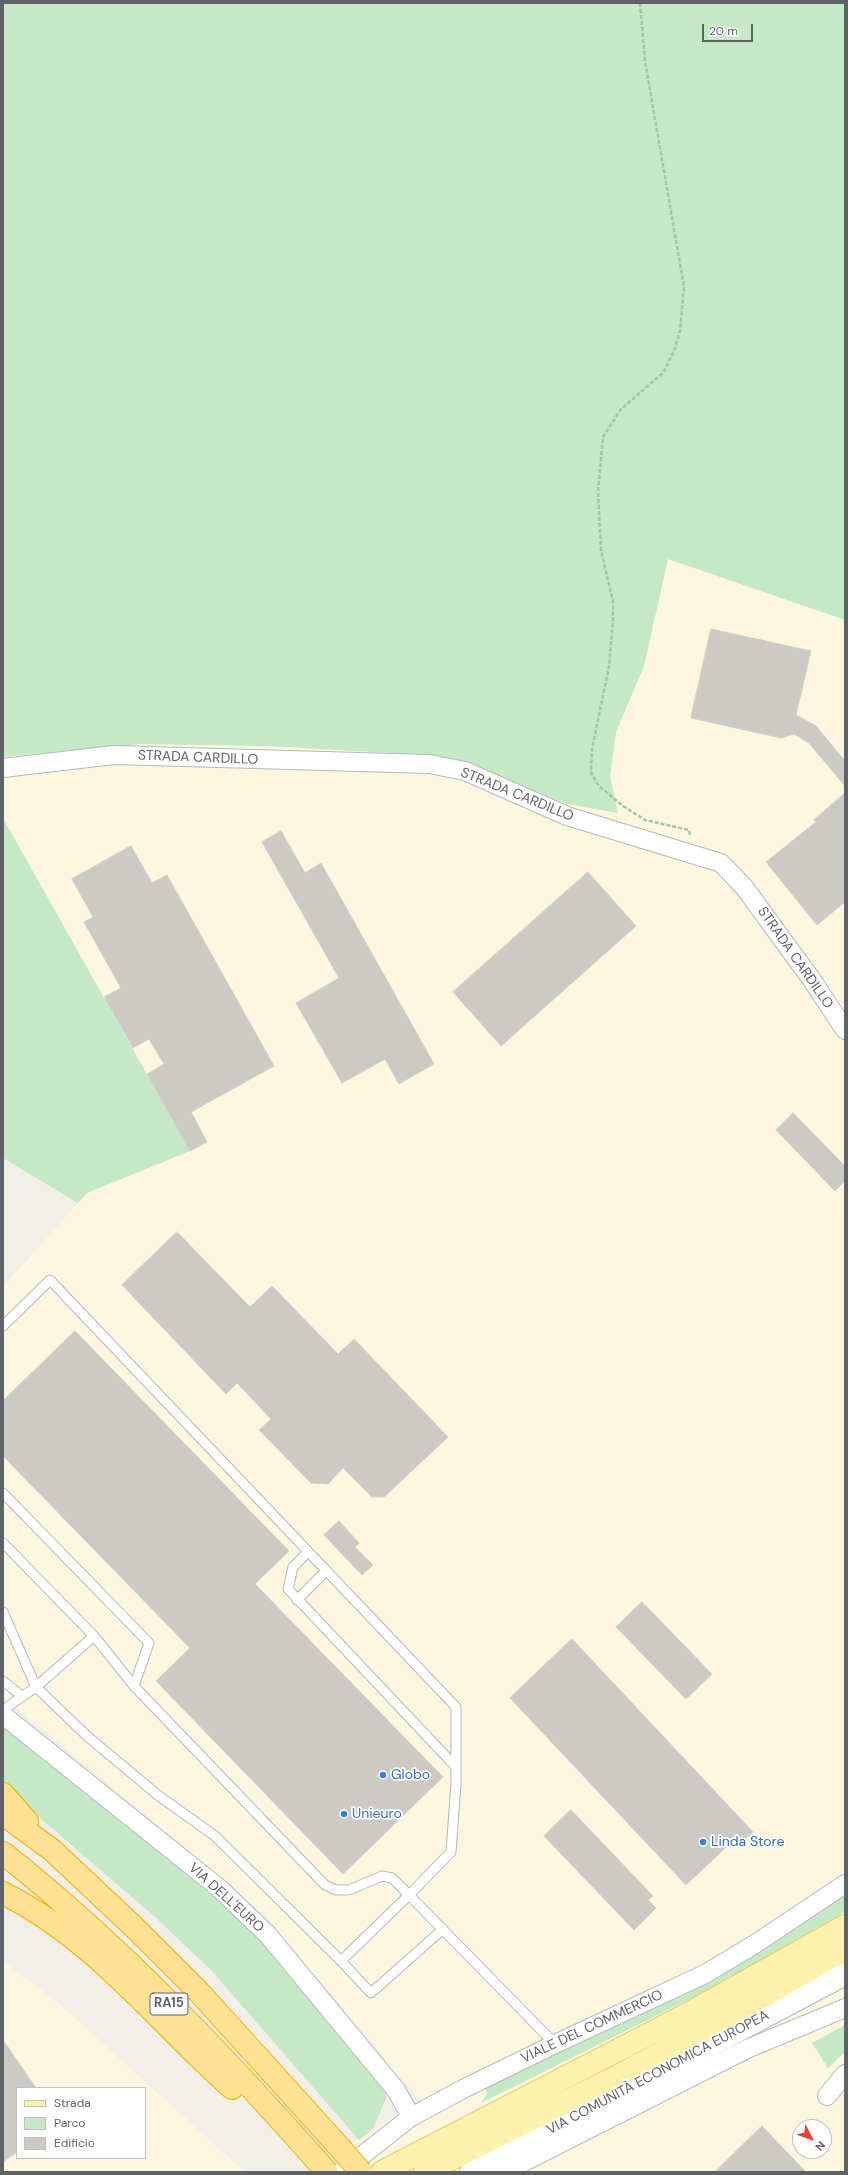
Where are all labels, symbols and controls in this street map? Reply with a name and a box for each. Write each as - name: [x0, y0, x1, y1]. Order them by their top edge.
- scale bar: [704, 16, 755, 42]
- text: 20 m: [709, 23, 738, 39]
- street label: STRADA CARDILLO: [138, 748, 258, 768]
- street label: STRADA CARDILLO: [458, 765, 576, 825]
- street label: STRADA CARDILLO: [754, 904, 836, 1012]
- place label: Globo: [391, 1767, 430, 1783]
- marker: Globo: [378, 1770, 388, 1780]
- place label: Unieuro: [352, 1806, 402, 1822]
- marker: Unieuro: [339, 1809, 349, 1819]
- place label: Linda Store: [711, 1834, 784, 1850]
- marker: Linda Store: [698, 1837, 708, 1847]
- street label: VIA DELL'EURO: [185, 1860, 267, 1936]
- street label: VIALE DEL COMMERCIO: [518, 1987, 666, 2067]
- road number: RA15: [150, 1993, 188, 2015]
- street label: VIA COMUNITÀ ECONOMICA EUROPEA: [544, 2007, 772, 2139]
- legend: [16, 2087, 146, 2159]
- text: Strada: [54, 2095, 91, 2111]
- text: Parco: [54, 2115, 85, 2131]
- north arrow: [792, 2119, 832, 2159]
- text: Edificio: [54, 2135, 95, 2151]
- text: N: [812, 2139, 828, 2154]

